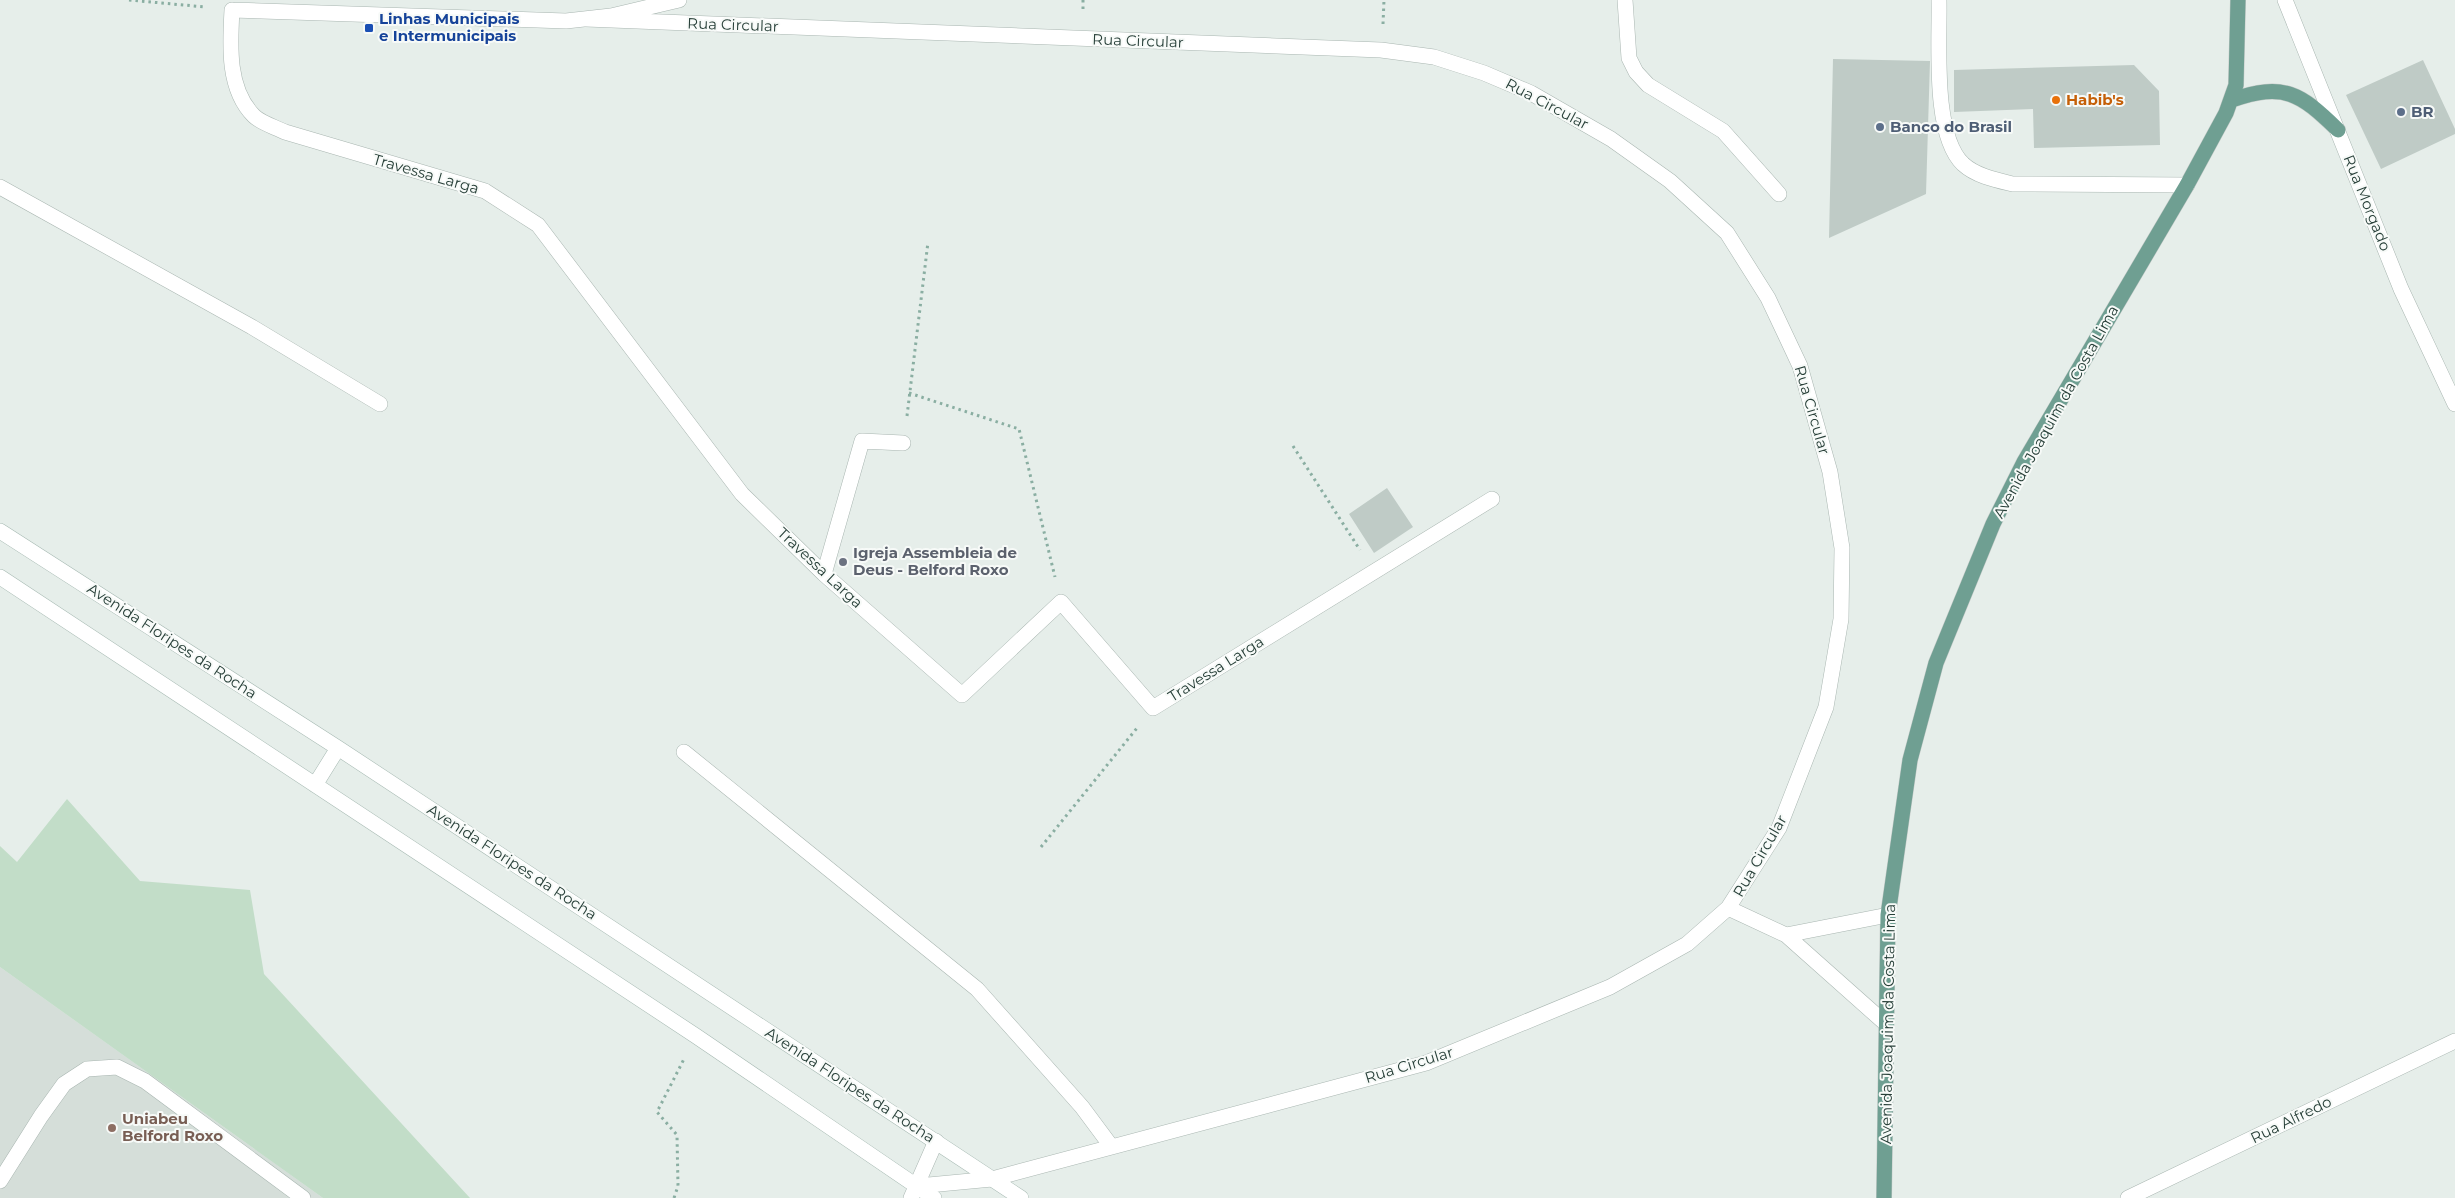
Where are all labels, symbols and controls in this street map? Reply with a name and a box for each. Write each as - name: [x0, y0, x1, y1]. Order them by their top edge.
- place label: Linhas Municipais e Intermunicipais: [379, 9, 520, 45]
- street label: Rua Circular: [687, 13, 779, 36]
- marker: Linhas Municipais e Intermunicipais: [363, 22, 375, 34]
- street label: Rua Circular: [1092, 29, 1184, 52]
- street label: Rua Circular: [1502, 74, 1592, 133]
- place label: Habib's: [2066, 90, 2124, 109]
- marker: Habib's: [2050, 94, 2062, 106]
- place label: BR: [2411, 102, 2434, 121]
- marker: BR: [2395, 106, 2407, 118]
- place label: Banco do Brasil: [1890, 117, 2012, 136]
- marker: Banco do Brasil: [1874, 121, 1886, 133]
- street label: Travessa Larga: [371, 149, 481, 198]
- street label: Rua Morgado: [2340, 152, 2395, 254]
- street label: Avenida Joaquim da Costa Lima: [1989, 302, 2122, 522]
- street label: Rua Circular: [1791, 363, 1834, 457]
- street label: Travessa Larga: [774, 523, 867, 612]
- place label: Igreja Assembleia de Deus - Belford Roxo: [853, 543, 1017, 579]
- marker: Igreja Assembleia de Deus - Belford Roxo: [837, 556, 849, 568]
- street label: Avenida Floripes da Rocha: [84, 579, 261, 703]
- street label: Travessa Larga: [1164, 631, 1267, 706]
- street label: Avenida Floripes da Rocha: [424, 800, 601, 924]
- street label: Rua Circular: [1728, 811, 1791, 900]
- street label: Avenida Joaquim da Costa Lima: [1876, 904, 1899, 1144]
- street label: Avenida Floripes da Rocha: [762, 1023, 939, 1147]
- street label: Rua Circular: [1362, 1042, 1455, 1087]
- street label: Rua Alfredo: [2247, 1092, 2335, 1147]
- place label: Uniabeu Belford Roxo: [122, 1109, 223, 1145]
- marker: Uniabeu Belford Roxo: [106, 1122, 118, 1134]

